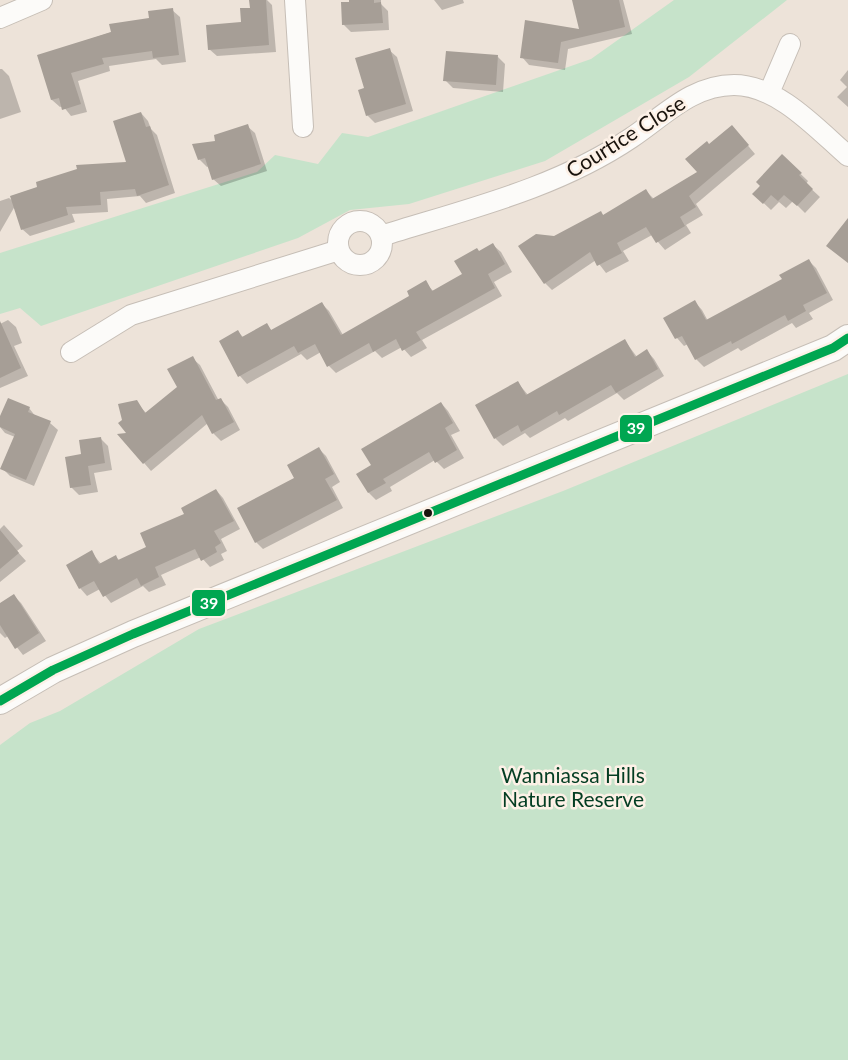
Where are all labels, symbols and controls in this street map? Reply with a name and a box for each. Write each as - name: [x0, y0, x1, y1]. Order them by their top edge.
- street label: Courtice Close: [561, 89, 689, 182]
- line badge: 39: [619, 414, 653, 443]
- text: 39: [627, 418, 645, 437]
- unlabelled marker: [422, 507, 434, 519]
- line badge: 39: [191, 589, 226, 617]
- text: 39: [200, 593, 218, 612]
- park label: Wanniassa Hills Nature Reserve: [501, 762, 645, 811]

